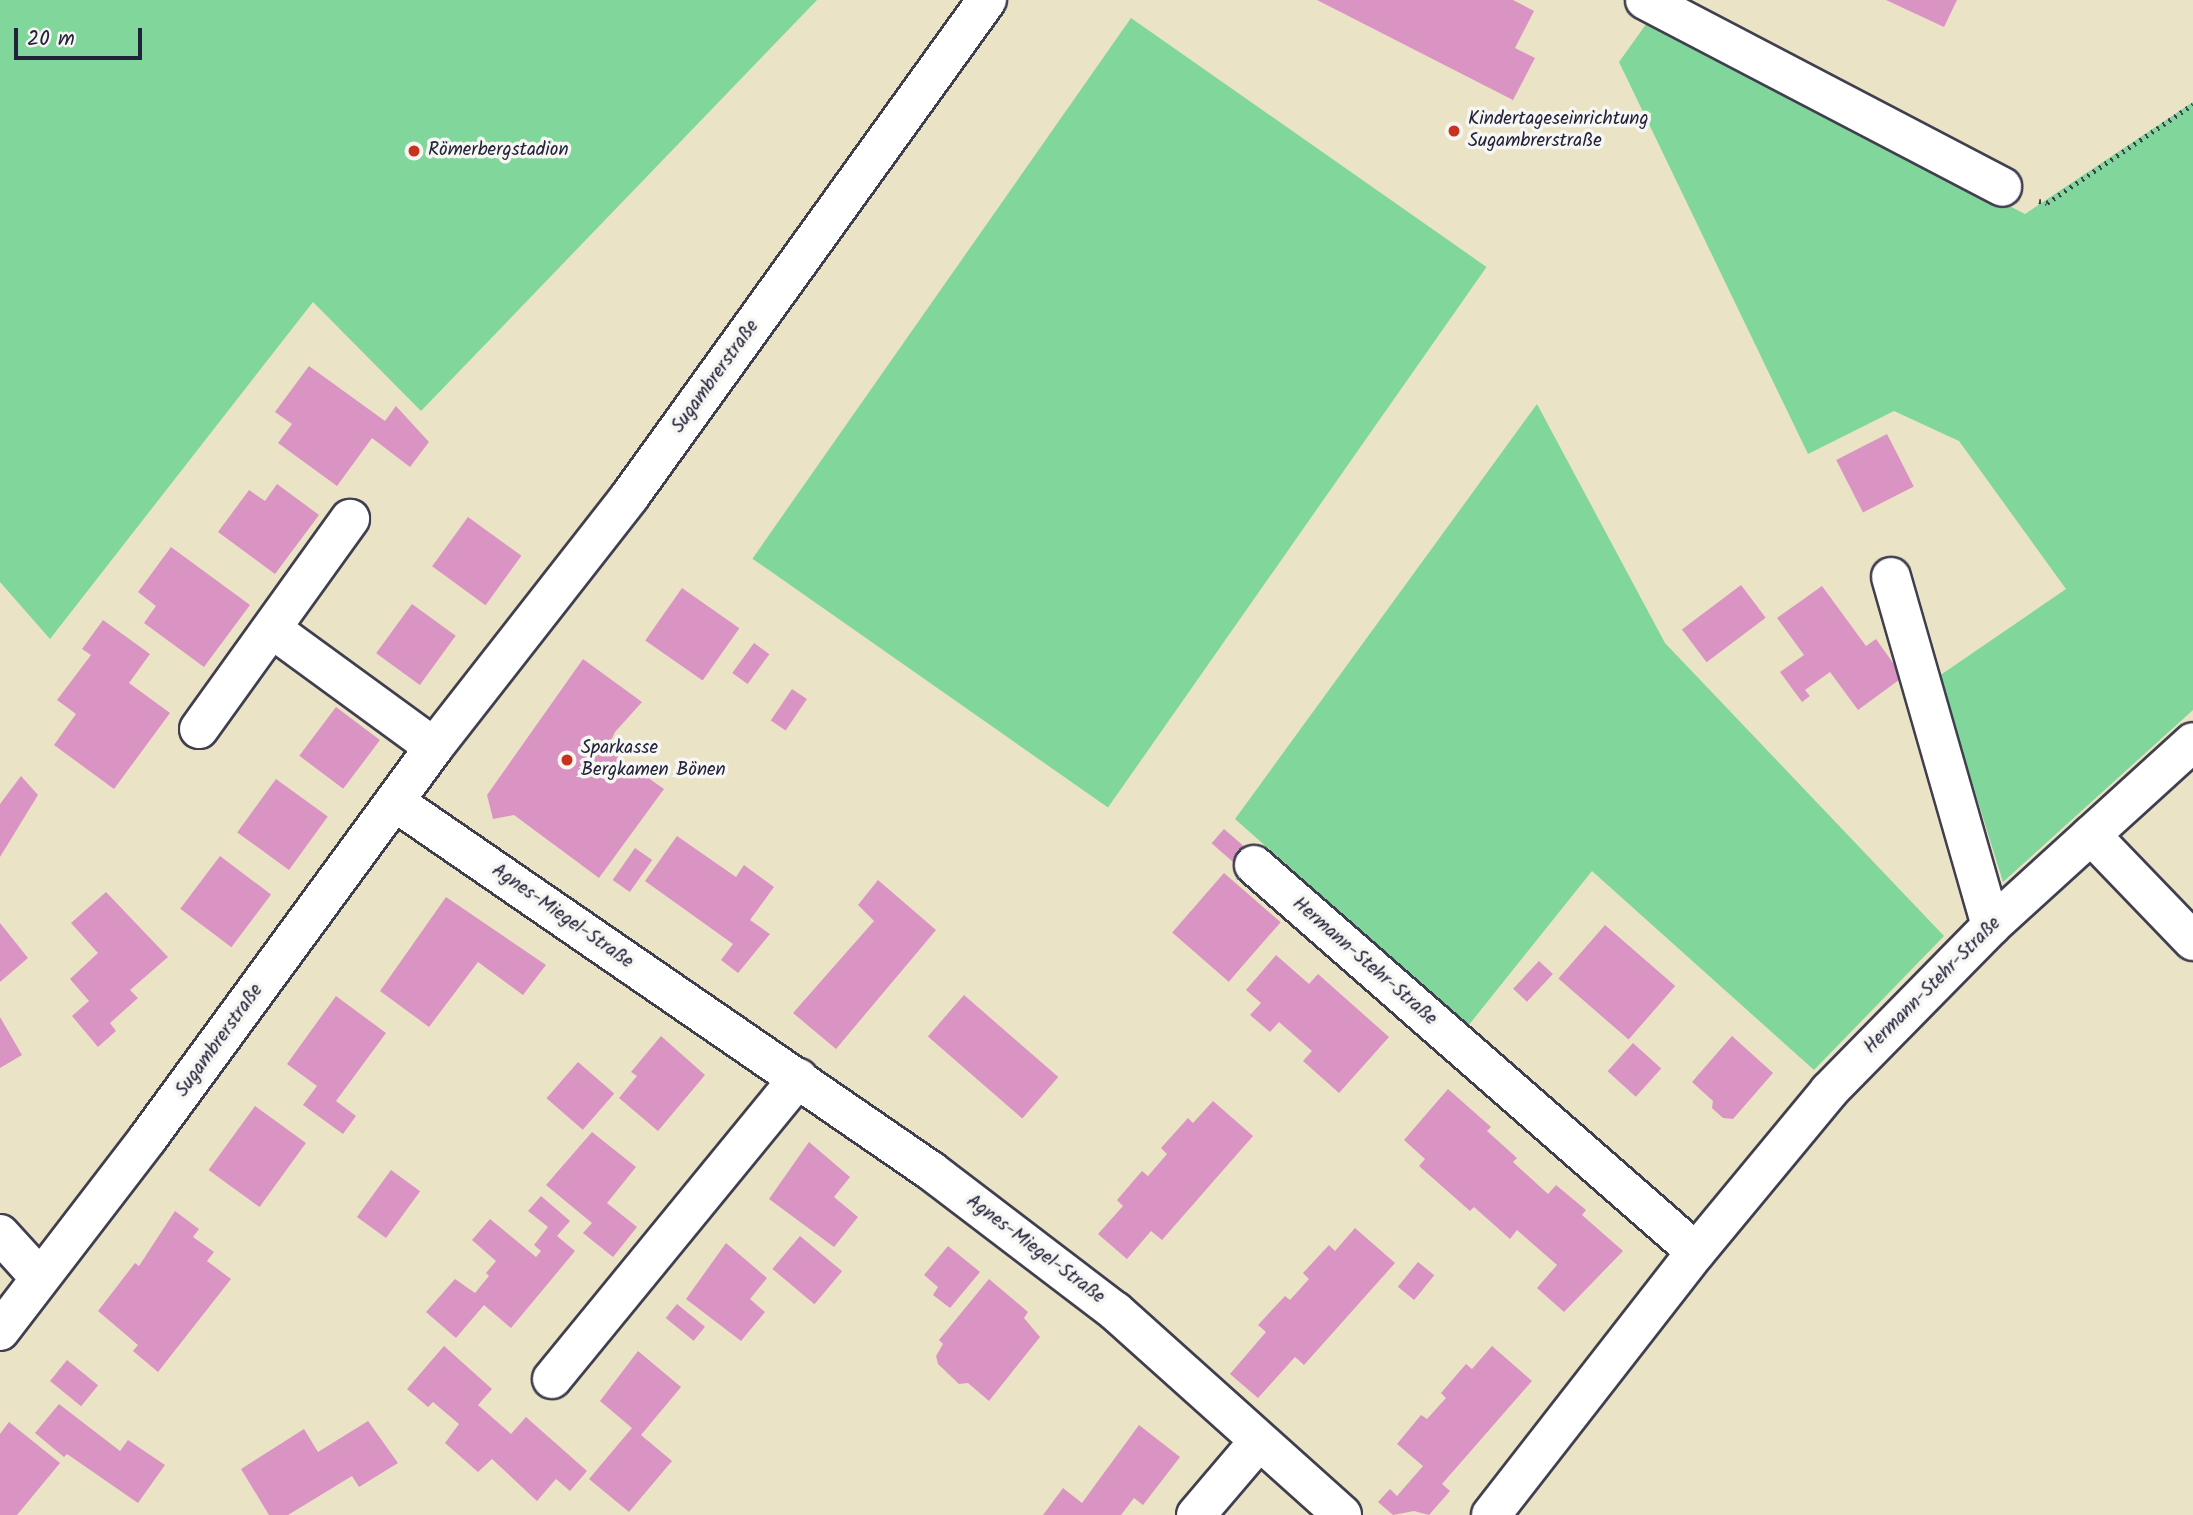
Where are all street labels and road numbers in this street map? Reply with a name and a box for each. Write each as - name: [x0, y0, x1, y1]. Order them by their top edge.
- street label: Sugambrerstraße: [667, 316, 765, 438]
- street label: Agnes-Miegel-Straße: [487, 860, 637, 974]
- street label: Hermann-Stehr-Straße: [1287, 893, 1441, 1031]
- street label: Hermann-Stehr-Straße: [1860, 913, 2006, 1059]
- street label: Sugambrerstraße: [171, 980, 269, 1102]
- street label: Agnes-Miegel-Straße: [961, 1191, 1109, 1309]

